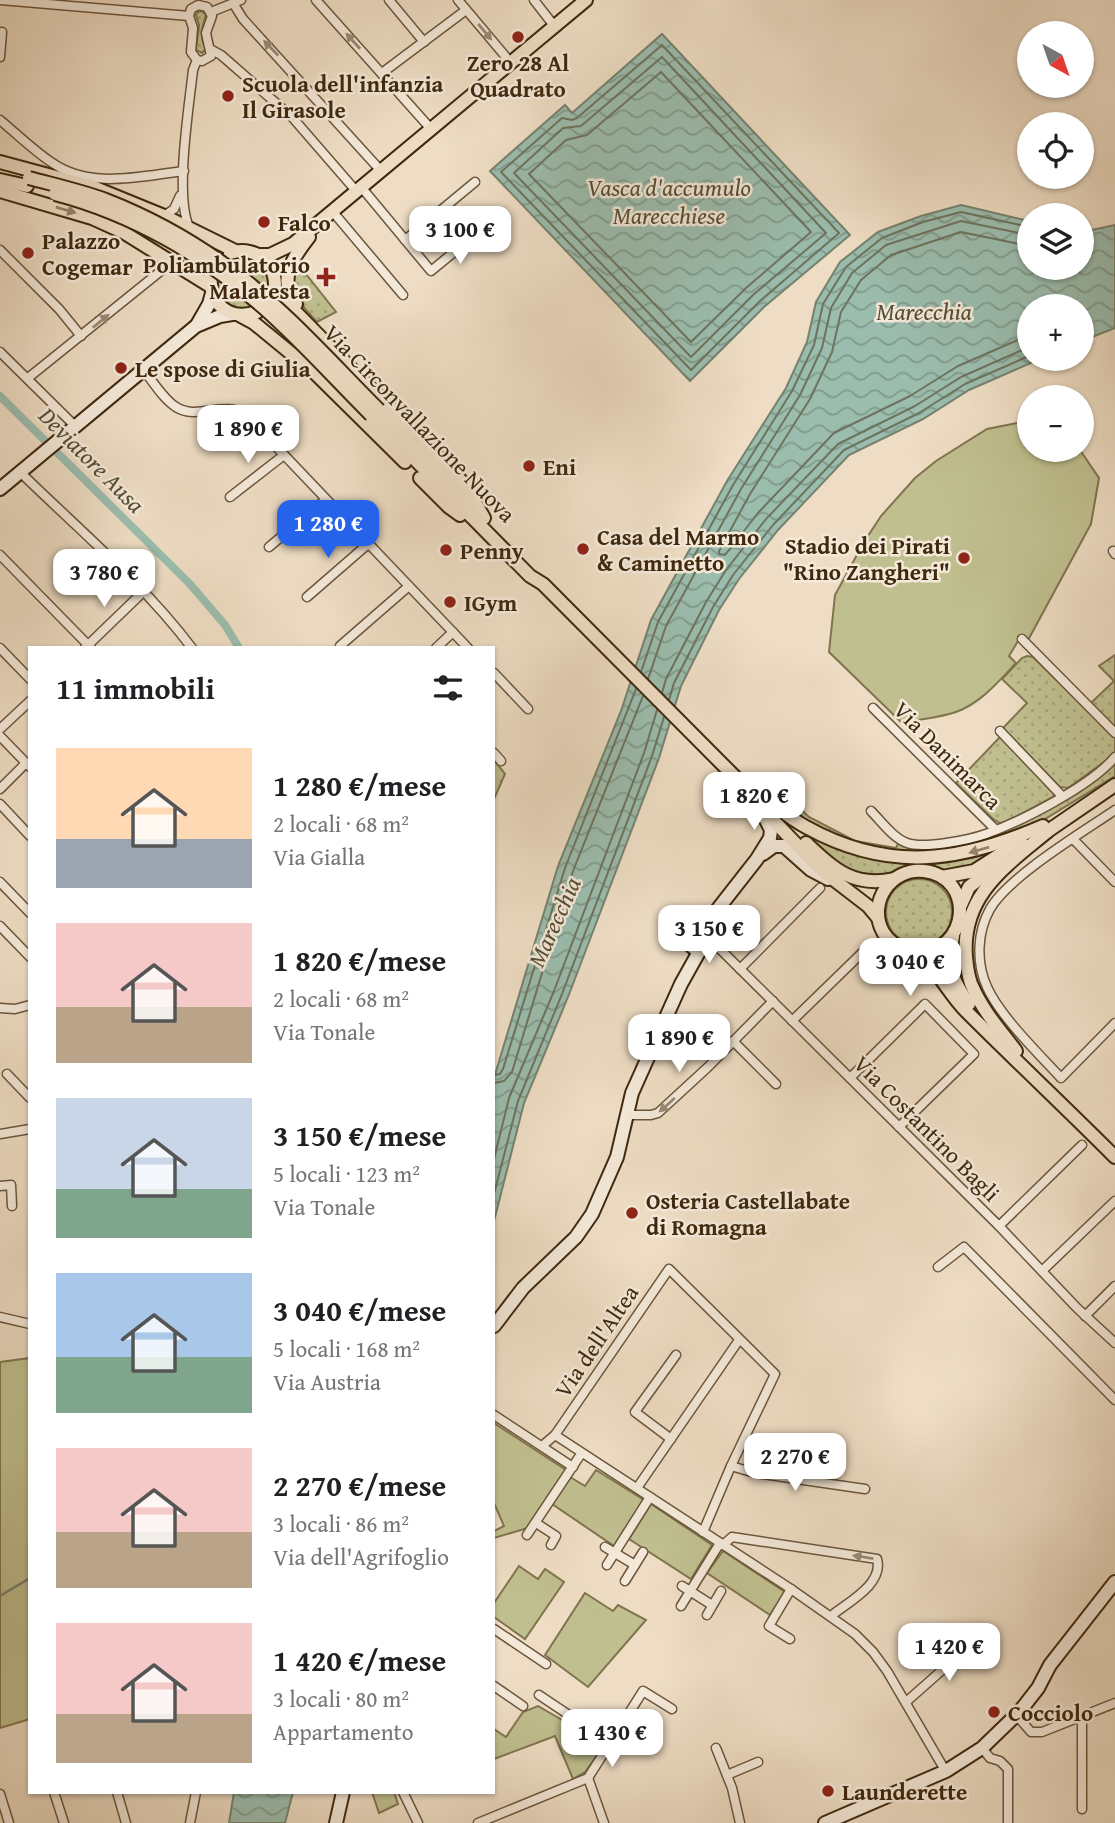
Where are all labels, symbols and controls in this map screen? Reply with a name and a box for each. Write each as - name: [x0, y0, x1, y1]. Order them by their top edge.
- north arrow: [1017, 21, 1094, 98]
- map controls: [1017, 21, 1094, 462]
- one-way arrow: [477, 22, 492, 40]
- marker: Zero 28 Al Quadrato: [510, 29, 526, 45]
- one-way arrow: [345, 32, 361, 50]
- one-way arrow: [263, 40, 279, 57]
- place label: Zero 28 Al Quadrato: [467, 46, 569, 105]
- place label: Scuola dell'infanzia Il Girasole: [242, 67, 444, 126]
- marker: Scuola dell'infanzia Il Girasole: [220, 88, 236, 104]
- button: locate: [1017, 112, 1094, 189]
- water label: Vasca d'accumulo Marecchiese: [587, 170, 751, 233]
- button: layers: [1017, 203, 1094, 280]
- one-way arrow: [55, 206, 76, 216]
- place label: Falco: [278, 206, 331, 239]
- pin: 3 100 €: [395, 206, 525, 266]
- text: 3 100 €: [425, 212, 495, 245]
- marker: Falco: [256, 214, 272, 230]
- place label: Palazzo Cogemar: [42, 224, 133, 283]
- marker: Palazzo Cogemar: [20, 245, 36, 261]
- place label: Poliambulatorio Malatesta: [143, 248, 310, 307]
- marker: Poliambulatorio Malatesta: [316, 267, 336, 287]
- water label: Marecchia: [876, 294, 972, 329]
- button: +: [1017, 294, 1094, 371]
- one-way arrow: [91, 313, 109, 328]
- street label: Via Circonvallazione Nuova: [317, 317, 524, 529]
- place label: Le spose di Giulia: [135, 352, 311, 385]
- marker: Le spose di Giulia: [113, 360, 129, 376]
- button: −: [1017, 385, 1094, 462]
- water label: Deviatore Ausa: [30, 398, 153, 521]
- pin: 1 890 €: [183, 406, 313, 465]
- text: 1 890 €: [213, 411, 283, 444]
- place label: Eni: [543, 450, 576, 483]
- marker: Eni: [521, 458, 537, 474]
- pin: 1 280 €: [263, 500, 393, 560]
- text: 1 280 €: [293, 506, 363, 539]
- place label: Casa del Marmo & Caminetto: [597, 520, 759, 579]
- place label: Stadio dei Pirati "Rino Zangheri": [783, 529, 950, 588]
- place label: Penny: [460, 534, 524, 567]
- marker: Casa del Marmo & Caminetto: [575, 541, 591, 557]
- marker: Penny: [438, 542, 454, 558]
- pin: 3 780 €: [39, 550, 169, 609]
- marker: Stadio dei Pirati "Rino Zangheri": [956, 550, 972, 566]
- text: 3 780 €: [69, 555, 139, 588]
- place label: IGym: [464, 586, 518, 619]
- marker: IGym: [442, 594, 458, 610]
- text: 11 immobili: [56, 666, 215, 710]
- icon: filters: [429, 669, 467, 707]
- street label: Via Danimarca: [886, 693, 1010, 817]
- text: 1 280 €/mese: [273, 763, 446, 807]
- pin: 1 820 €: [689, 772, 819, 832]
- icon: home: [112, 776, 196, 860]
- text: 1 820 €: [719, 778, 789, 811]
- text: 2 locali · 68 m²: [273, 807, 409, 840]
- text: Via Gialla: [273, 840, 365, 873]
- one-way arrow: [969, 845, 990, 855]
- water label: Marecchia: [519, 871, 589, 973]
- pin: 3 150 €: [644, 906, 774, 965]
- text: 3 150 €: [674, 911, 744, 944]
- text: 1 820 €/mese: [273, 938, 446, 982]
- pin: 3 040 €: [845, 939, 975, 998]
- text: 3 040 €: [875, 944, 945, 977]
- icon: home: [112, 951, 196, 1035]
- text: 2 locali · 68 m²: [273, 982, 409, 1015]
- pin: 1 890 €: [614, 1014, 744, 1074]
- text: Via Tonale: [273, 1015, 375, 1048]
- text: 1 890 €: [644, 1020, 714, 1053]
- street label: Via Costantino Bagli: [846, 1047, 1008, 1209]
- one-way arrow: [658, 1097, 676, 1113]
- text: 3 150 €/mese: [273, 1113, 446, 1157]
- icon: home: [112, 1126, 196, 1210]
- text: 5 locali · 123 m²: [273, 1157, 420, 1190]
- place label: Osteria Castellabate di Romagna: [646, 1184, 850, 1243]
- text: Via Tonale: [273, 1190, 375, 1223]
- marker: Osteria Castellabate di Romagna: [624, 1205, 640, 1221]
- street label: Via dell'Altea: [546, 1278, 646, 1404]
- text: 3 040 €/mese: [273, 1288, 446, 1332]
- icon: home: [112, 1301, 196, 1385]
- text: 5 locali · 168 m²: [273, 1332, 420, 1365]
- text: Via Austria: [273, 1365, 381, 1398]
- pin: 2 270 €: [730, 1434, 860, 1493]
- text: 2 270 €: [760, 1439, 830, 1472]
- text: 2 270 €/mese: [273, 1463, 446, 1507]
- icon: home: [112, 1476, 196, 1560]
- text: 3 locali · 86 m²: [273, 1507, 409, 1540]
- text: Via dell'Agrifoglio: [273, 1540, 449, 1573]
- one-way arrow: [852, 1551, 874, 1562]
- pin: 1 420 €: [884, 1624, 1014, 1683]
- text: 1 420 €: [914, 1629, 984, 1662]
- text: 1 420 €/mese: [273, 1638, 446, 1682]
- icon: home: [112, 1651, 196, 1735]
- text: 3 locali · 80 m²: [273, 1682, 409, 1715]
- place label: Cocciolo: [1008, 1696, 1093, 1729]
- marker: Cocciolo: [986, 1704, 1002, 1720]
- pin: 1 430 €: [547, 1710, 677, 1769]
- text: Appartamento: [273, 1715, 413, 1748]
- text: 1 430 €: [577, 1715, 647, 1748]
- place label: Launderette: [842, 1775, 967, 1808]
- marker: Launderette: [820, 1783, 836, 1799]

